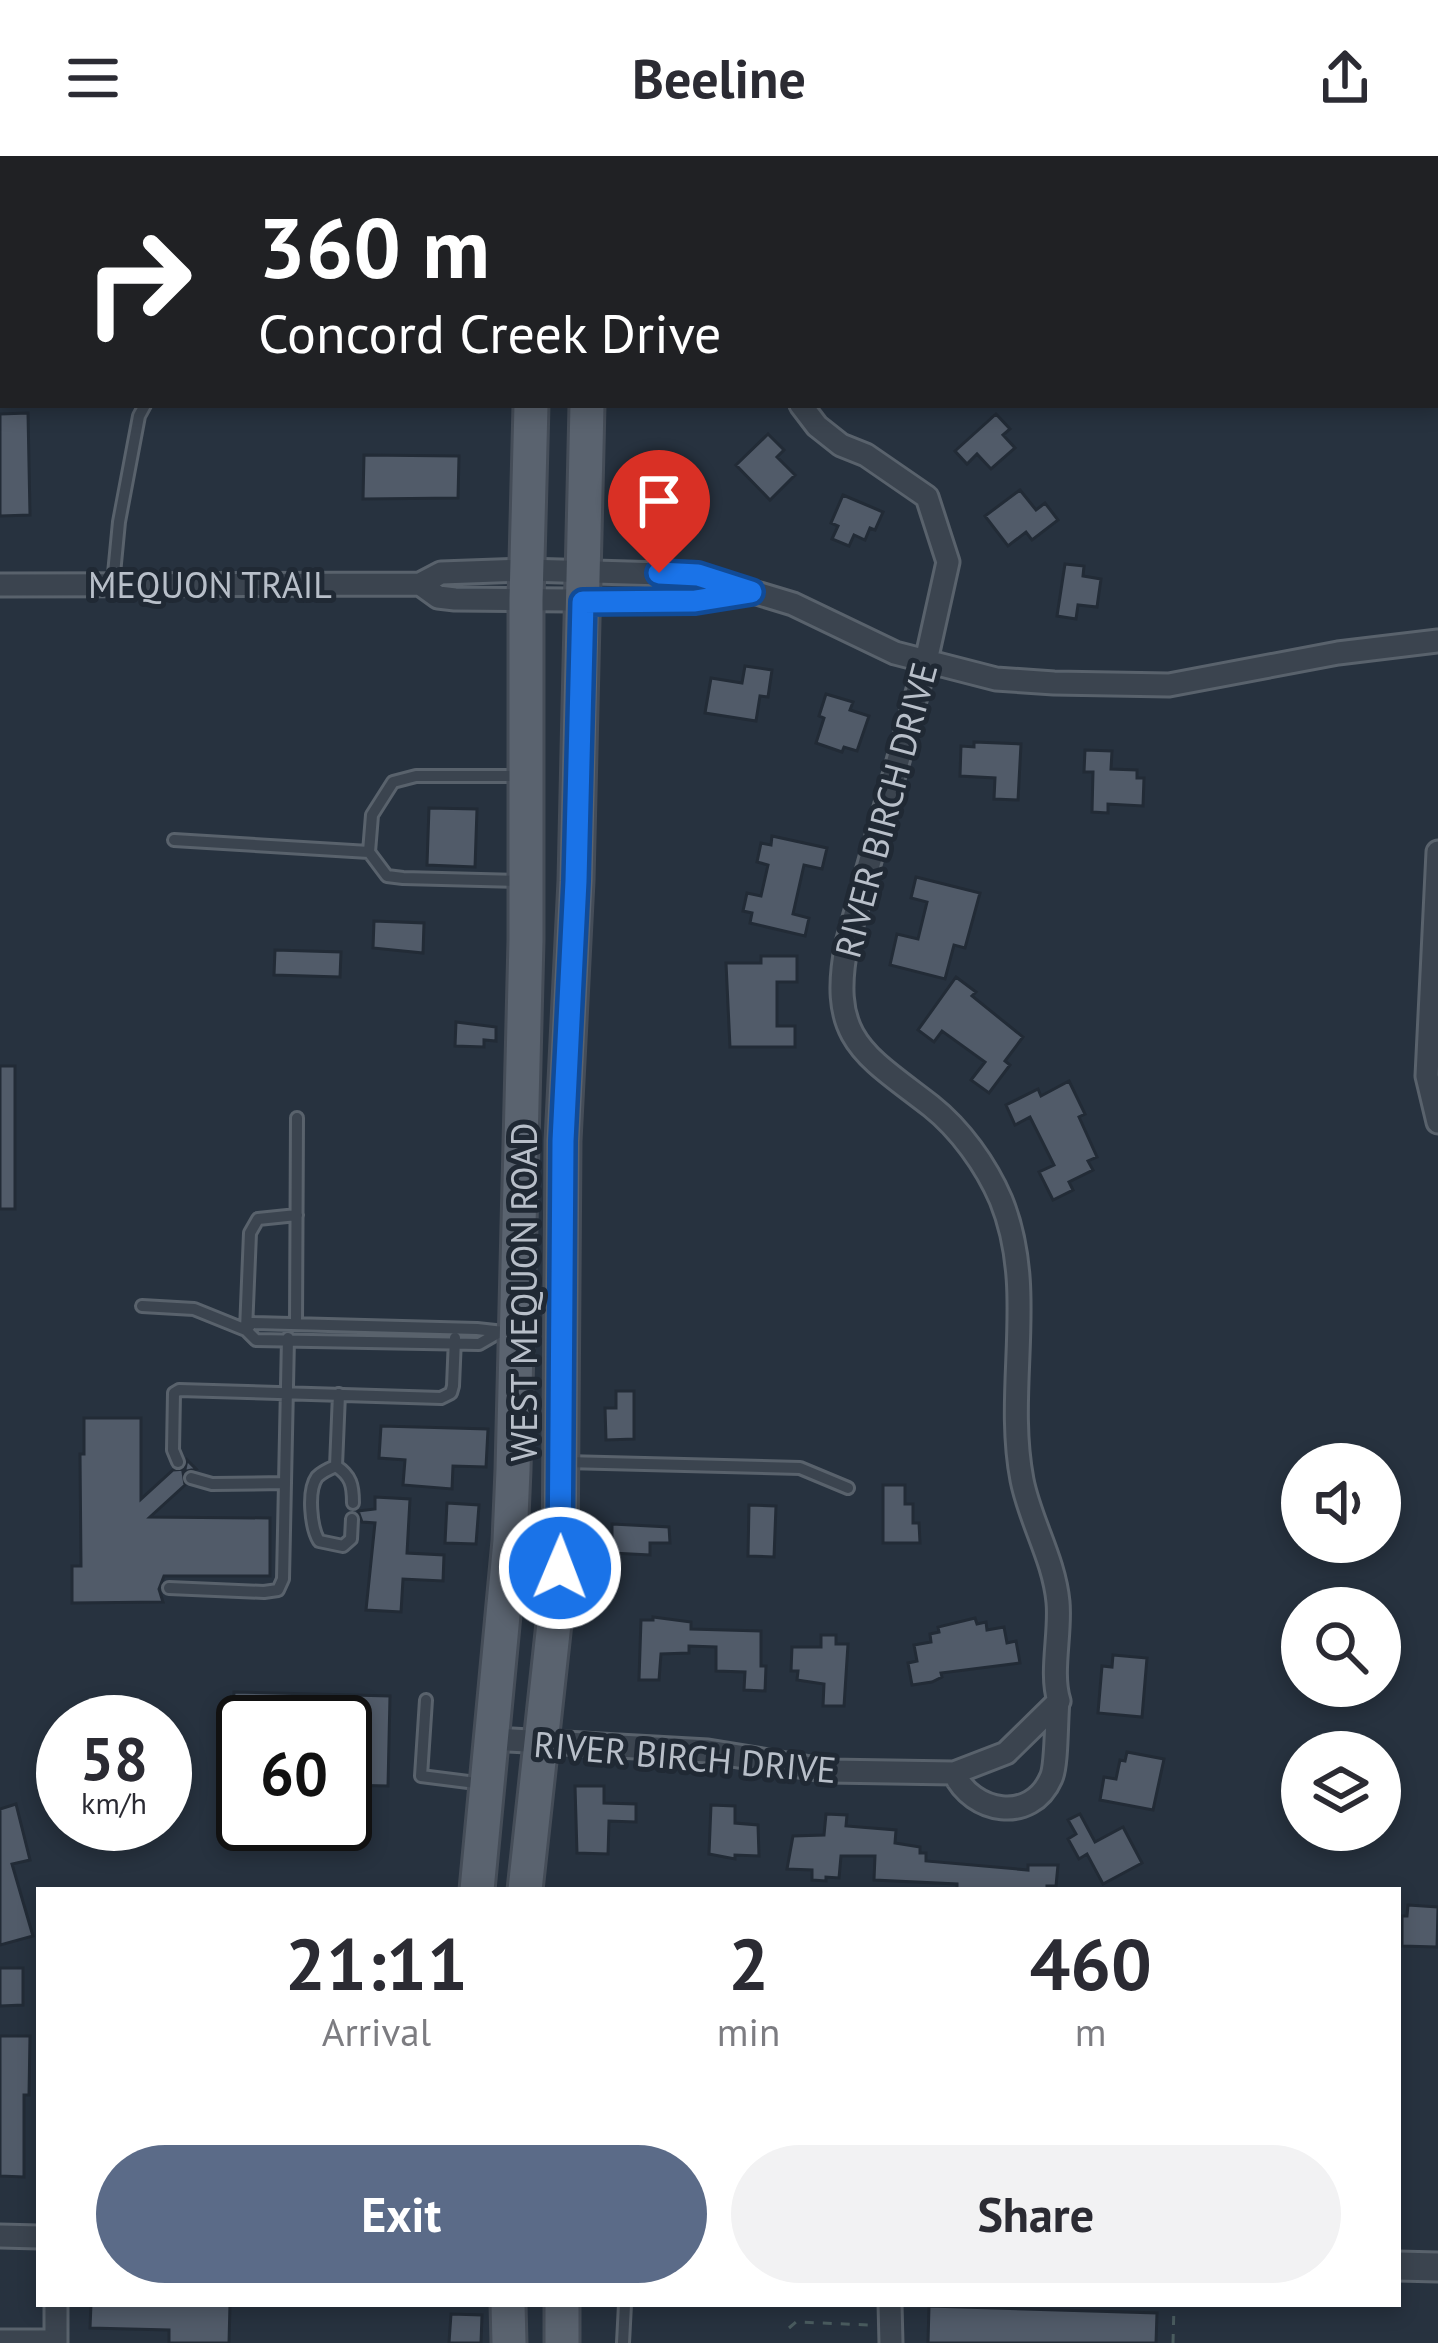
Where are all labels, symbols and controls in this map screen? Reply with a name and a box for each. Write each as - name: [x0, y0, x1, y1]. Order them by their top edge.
- text: Beeline: [632, 43, 806, 113]
- icon: menu: [60, 45, 126, 111]
- icon: share: [1312, 45, 1378, 111]
- text: 360 m: [258, 192, 490, 301]
- icon: right: [60, 204, 216, 360]
- text: Concord Creek Drive: [258, 298, 722, 368]
- pin: [608, 450, 710, 573]
- icon: arrive: [626, 468, 692, 534]
- street label: MEQUON TRAIL: [88, 561, 332, 608]
- street label: RIVER BIRCH DRIVE: [824, 657, 948, 963]
- street label: WEST MEQUON ROAD: [500, 1123, 547, 1461]
- map controls: [1281, 1443, 1401, 1851]
- button: sound: [1281, 1443, 1401, 1563]
- position arrow: [497, 1505, 623, 1631]
- button: search: [1281, 1587, 1401, 1707]
- speed limit sign: 60: [216, 1695, 372, 1851]
- text: 58: [80, 1719, 148, 1797]
- street label: RIVER BIRCH DRIVE: [532, 1720, 838, 1793]
- button: layers: [1281, 1731, 1401, 1851]
- text: km/h: [81, 1783, 147, 1822]
- text: 21:11: [285, 1917, 468, 2010]
- text: 2: [728, 1917, 769, 2010]
- text: 460: [1029, 1917, 1152, 2010]
- text: Arrival: [322, 2006, 431, 2057]
- text: min: [717, 2006, 780, 2057]
- text: m: [1075, 2006, 1106, 2057]
- button: Exit: [96, 2145, 707, 2283]
- button: Share: [731, 2145, 1341, 2283]

